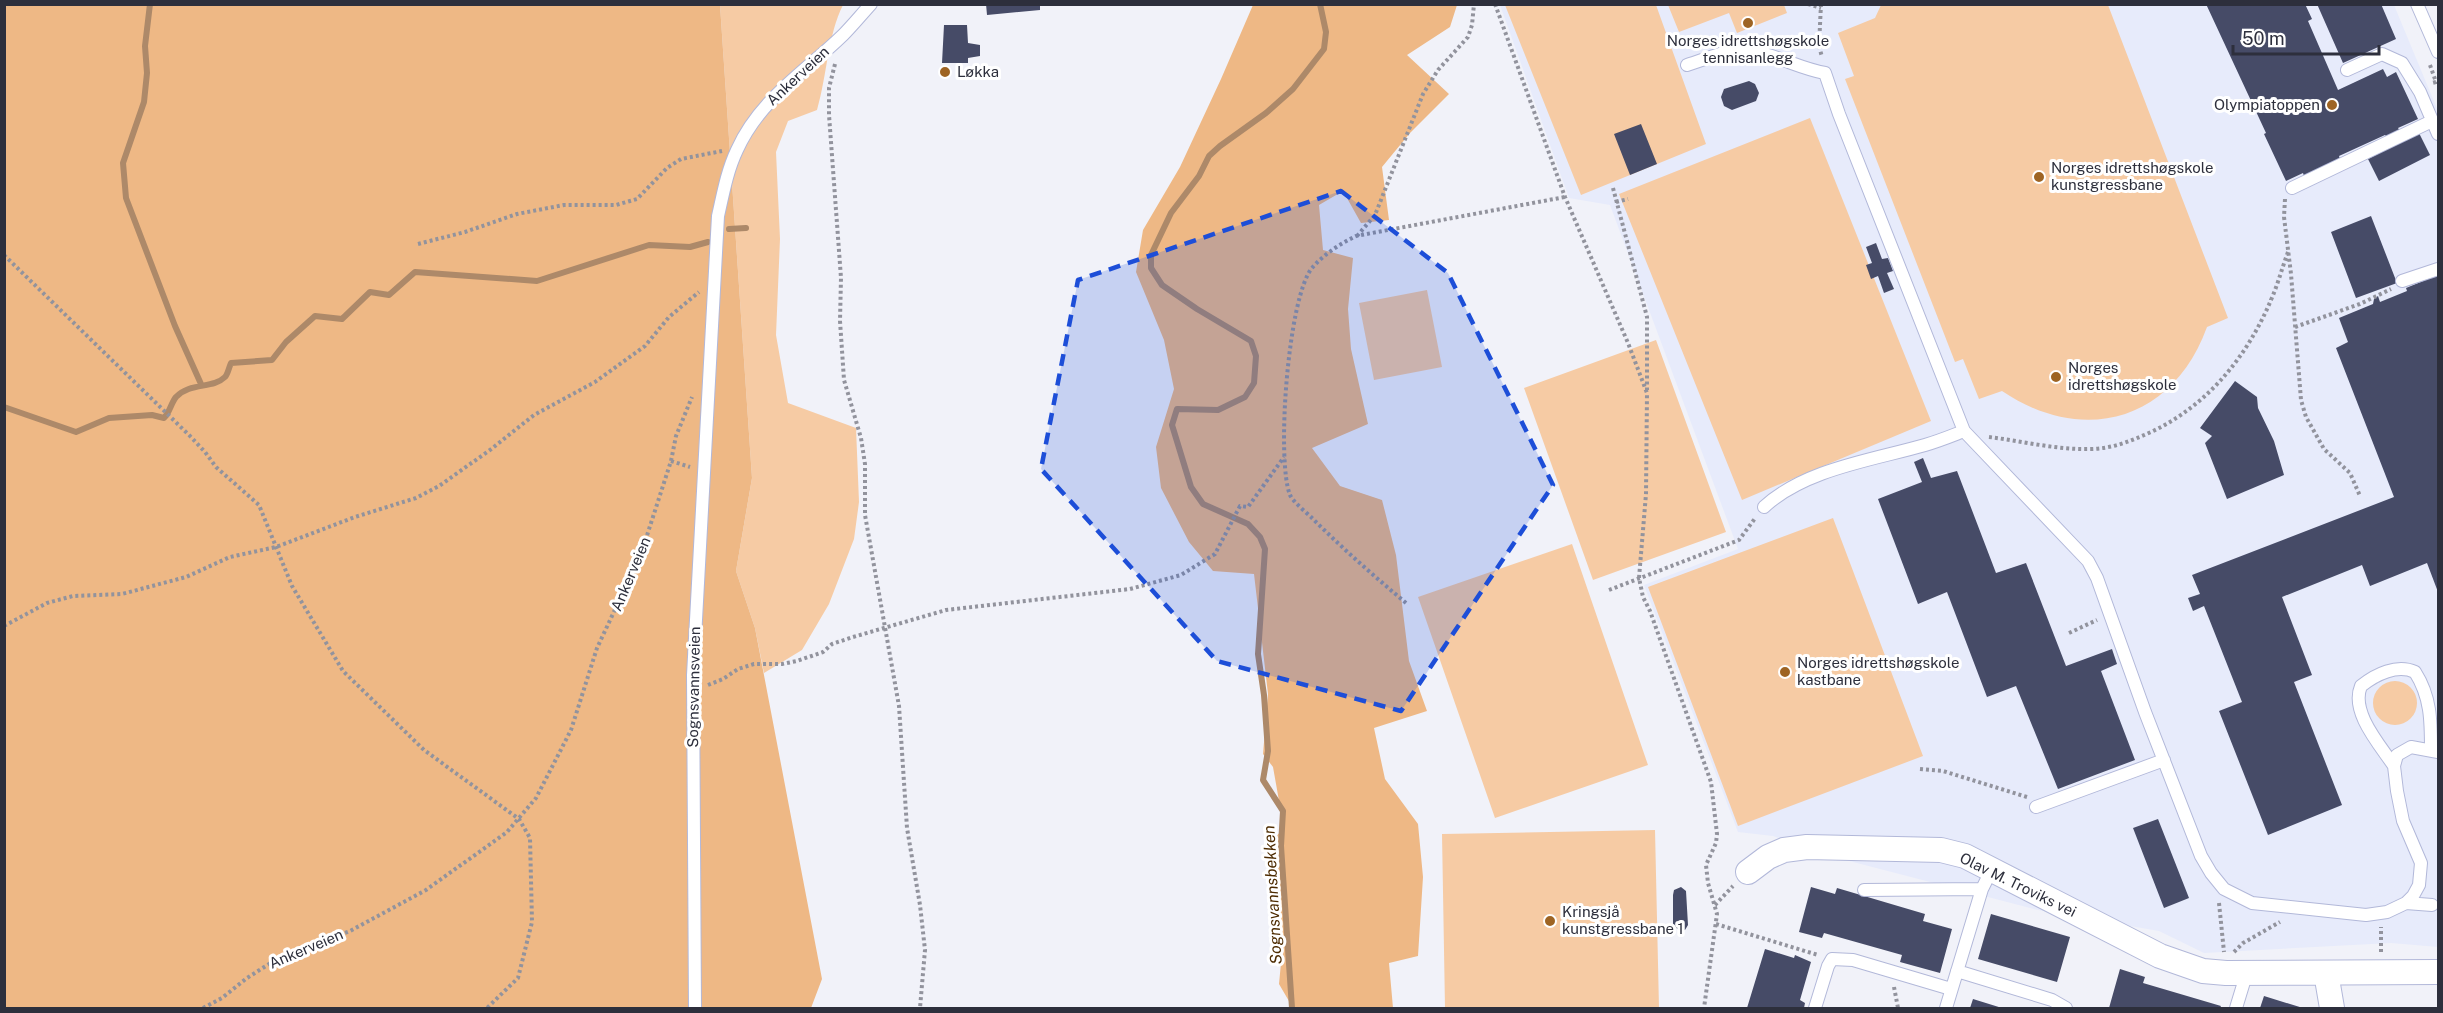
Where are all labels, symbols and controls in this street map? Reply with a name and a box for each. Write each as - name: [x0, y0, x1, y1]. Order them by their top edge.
- marker: Norges idrettshøgskole tennisanlegg: [1741, 16, 1755, 30]
- scale bar: [2233, 18, 2378, 56]
- text: 50 m: [2242, 28, 2285, 49]
- place label: Norges idrettshøgskole tennisanlegg: [1667, 32, 1829, 66]
- street label: Ankerveien: [763, 43, 832, 109]
- place label: Løkka: [957, 63, 999, 80]
- marker: Løkka: [938, 65, 952, 79]
- place label: Olympiatoppen: [2214, 96, 2320, 113]
- marker: Olympiatoppen: [2325, 98, 2339, 112]
- place label: Norges idrettshøgskole kunstgressbane: [2051, 159, 2213, 193]
- marker: Norges idrettshøgskole kunstgressbane: [2032, 170, 2046, 184]
- place label: Norges idrettshøgskole: [2068, 359, 2176, 393]
- marker: Norges idrettshøgskole: [2049, 370, 2063, 384]
- street label: Ankerveien: [607, 534, 654, 613]
- street label: Sognsvannsveien: [684, 626, 703, 748]
- place label: Norges idrettshøgskole kastbane: [1797, 654, 1959, 688]
- marker: Norges idrettshøgskole kastbane: [1778, 665, 1792, 679]
- water label: Sognsvannsbekken: [1259, 825, 1286, 965]
- street label: Olav M. Troviks vei: [1957, 849, 2079, 920]
- place label: Kringsjå kunstgressbane 1: [1562, 903, 1684, 937]
- marker: Kringsjå kunstgressbane 1: [1543, 914, 1557, 928]
- street label: Ankerveien: [266, 925, 345, 972]

